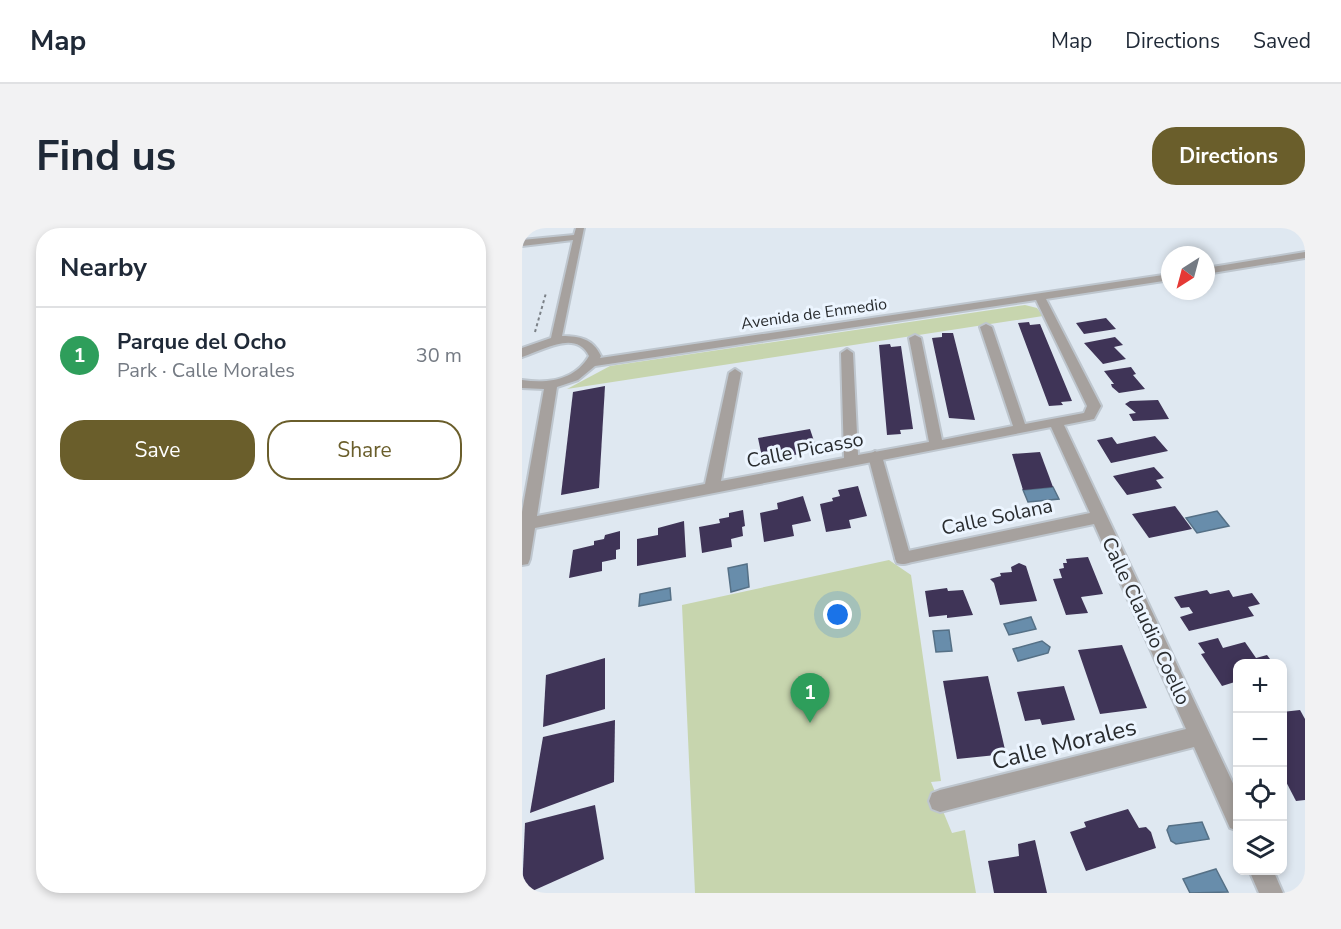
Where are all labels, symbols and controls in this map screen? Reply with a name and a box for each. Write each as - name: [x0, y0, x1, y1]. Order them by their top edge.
- text: Map: [30, 22, 86, 60]
- text: Map: [1051, 27, 1092, 55]
- text: Directions: [1125, 27, 1220, 55]
- text: Saved: [1253, 27, 1311, 55]
- button: Directions: [1152, 127, 1305, 185]
- text: Find us: [36, 128, 176, 185]
- north arrow: [1161, 246, 1215, 300]
- text: Nearby: [60, 250, 147, 285]
- street label: Avenida de Enmedio: [740, 293, 888, 335]
- text: Parque del Ocho: [117, 327, 286, 357]
- text: 1: [74, 342, 86, 369]
- text: 30 m: [416, 342, 462, 369]
- text: Park · Calle Morales: [117, 357, 295, 384]
- button: Save: [60, 420, 255, 480]
- button: Share: [267, 420, 462, 480]
- street label: Calle Picasso: [744, 425, 866, 475]
- street label: Calle Solana: [939, 492, 1055, 542]
- street label: Calle Claudio Coello: [1095, 533, 1197, 709]
- your location: [823, 600, 852, 629]
- map controls: [1233, 659, 1287, 875]
- button: +: [1233, 659, 1287, 713]
- pin: 1: [790, 674, 830, 723]
- street label: Calle Morales: [988, 711, 1140, 777]
- button: −: [1233, 713, 1287, 767]
- button: locate: [1233, 767, 1287, 821]
- button: layers: [1233, 821, 1287, 875]

